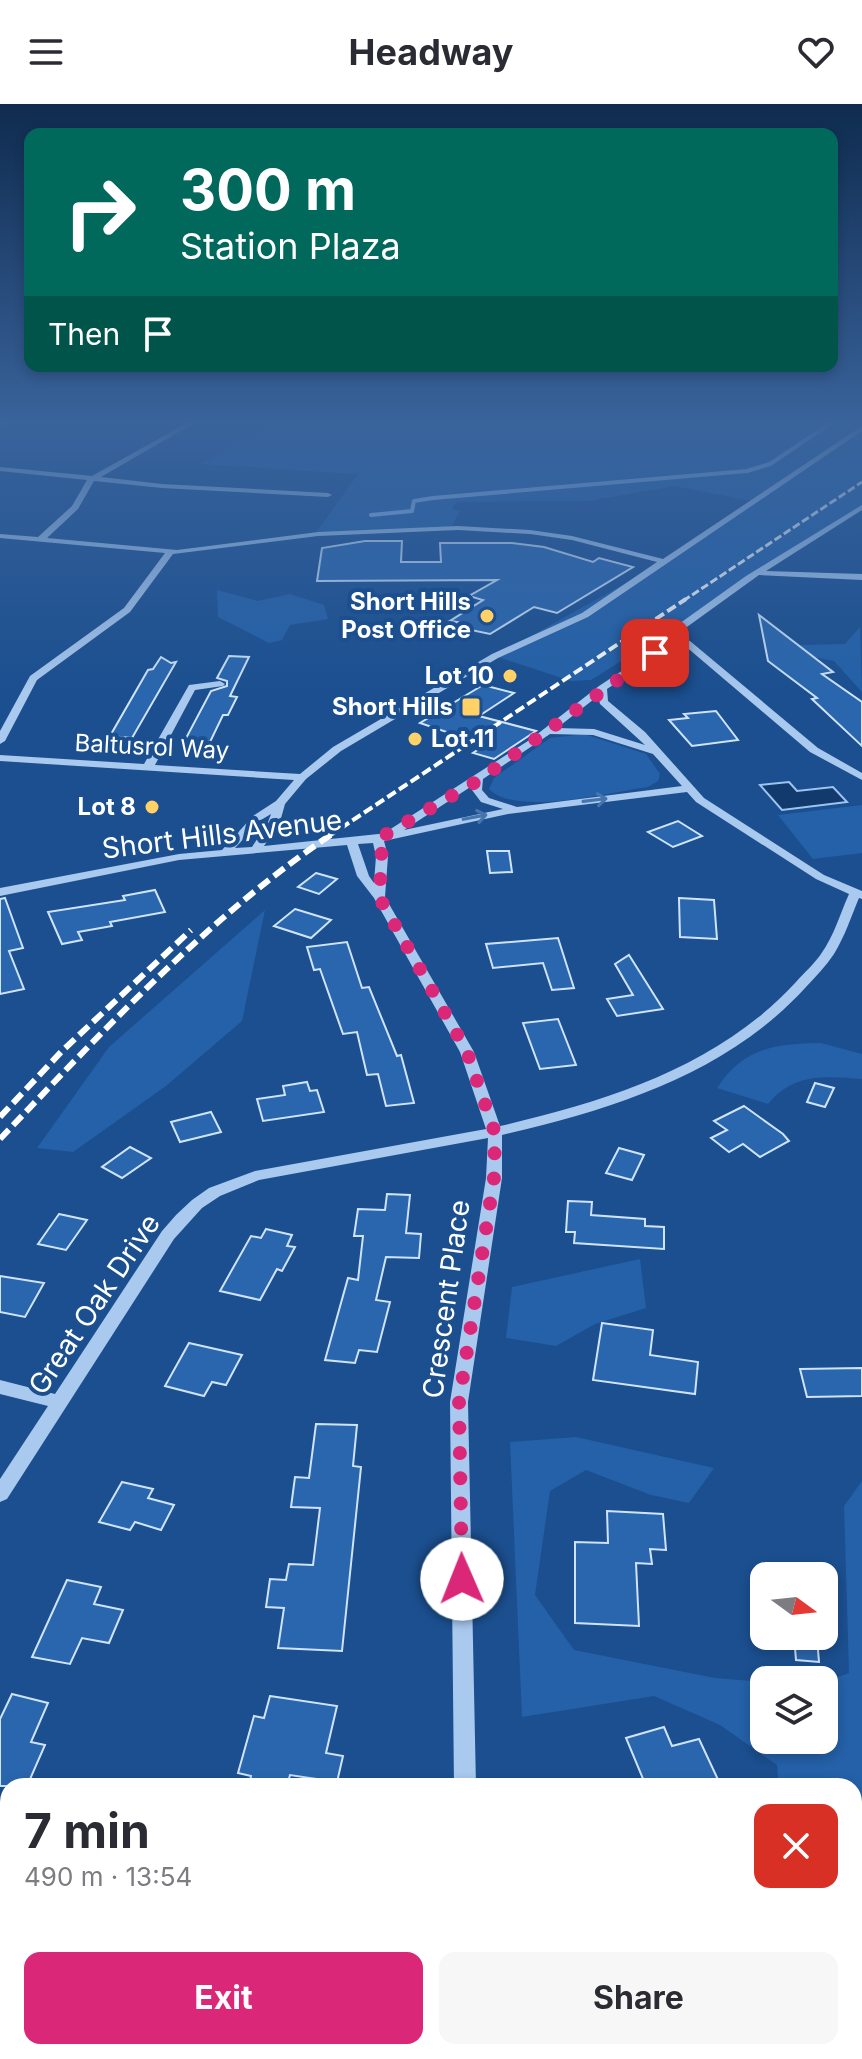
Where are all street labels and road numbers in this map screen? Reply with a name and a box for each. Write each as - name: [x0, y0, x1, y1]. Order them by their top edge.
- street label: Baltusrol Way: [74, 728, 230, 765]
- street label: Short Hills Avenue: [100, 802, 344, 866]
- street label: Crescent Place: [415, 1197, 477, 1401]
- street label: Great Oak Drive: [21, 1207, 167, 1401]

